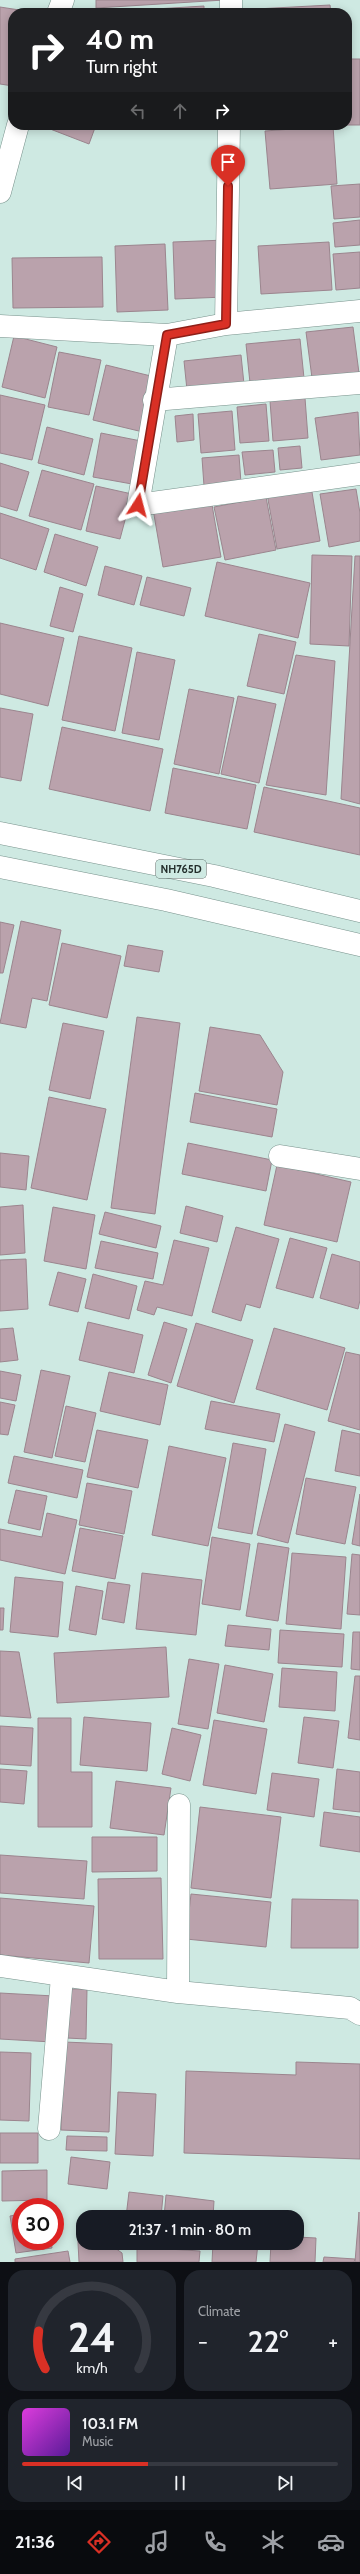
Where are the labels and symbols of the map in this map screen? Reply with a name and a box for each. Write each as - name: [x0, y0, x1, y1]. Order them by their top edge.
- pin: [211, 145, 245, 186]
- position arrow: [117, 484, 159, 526]
- road number: NH765D: [156, 860, 206, 878]
- speed limit sign: 30: [12, 2198, 64, 2250]

